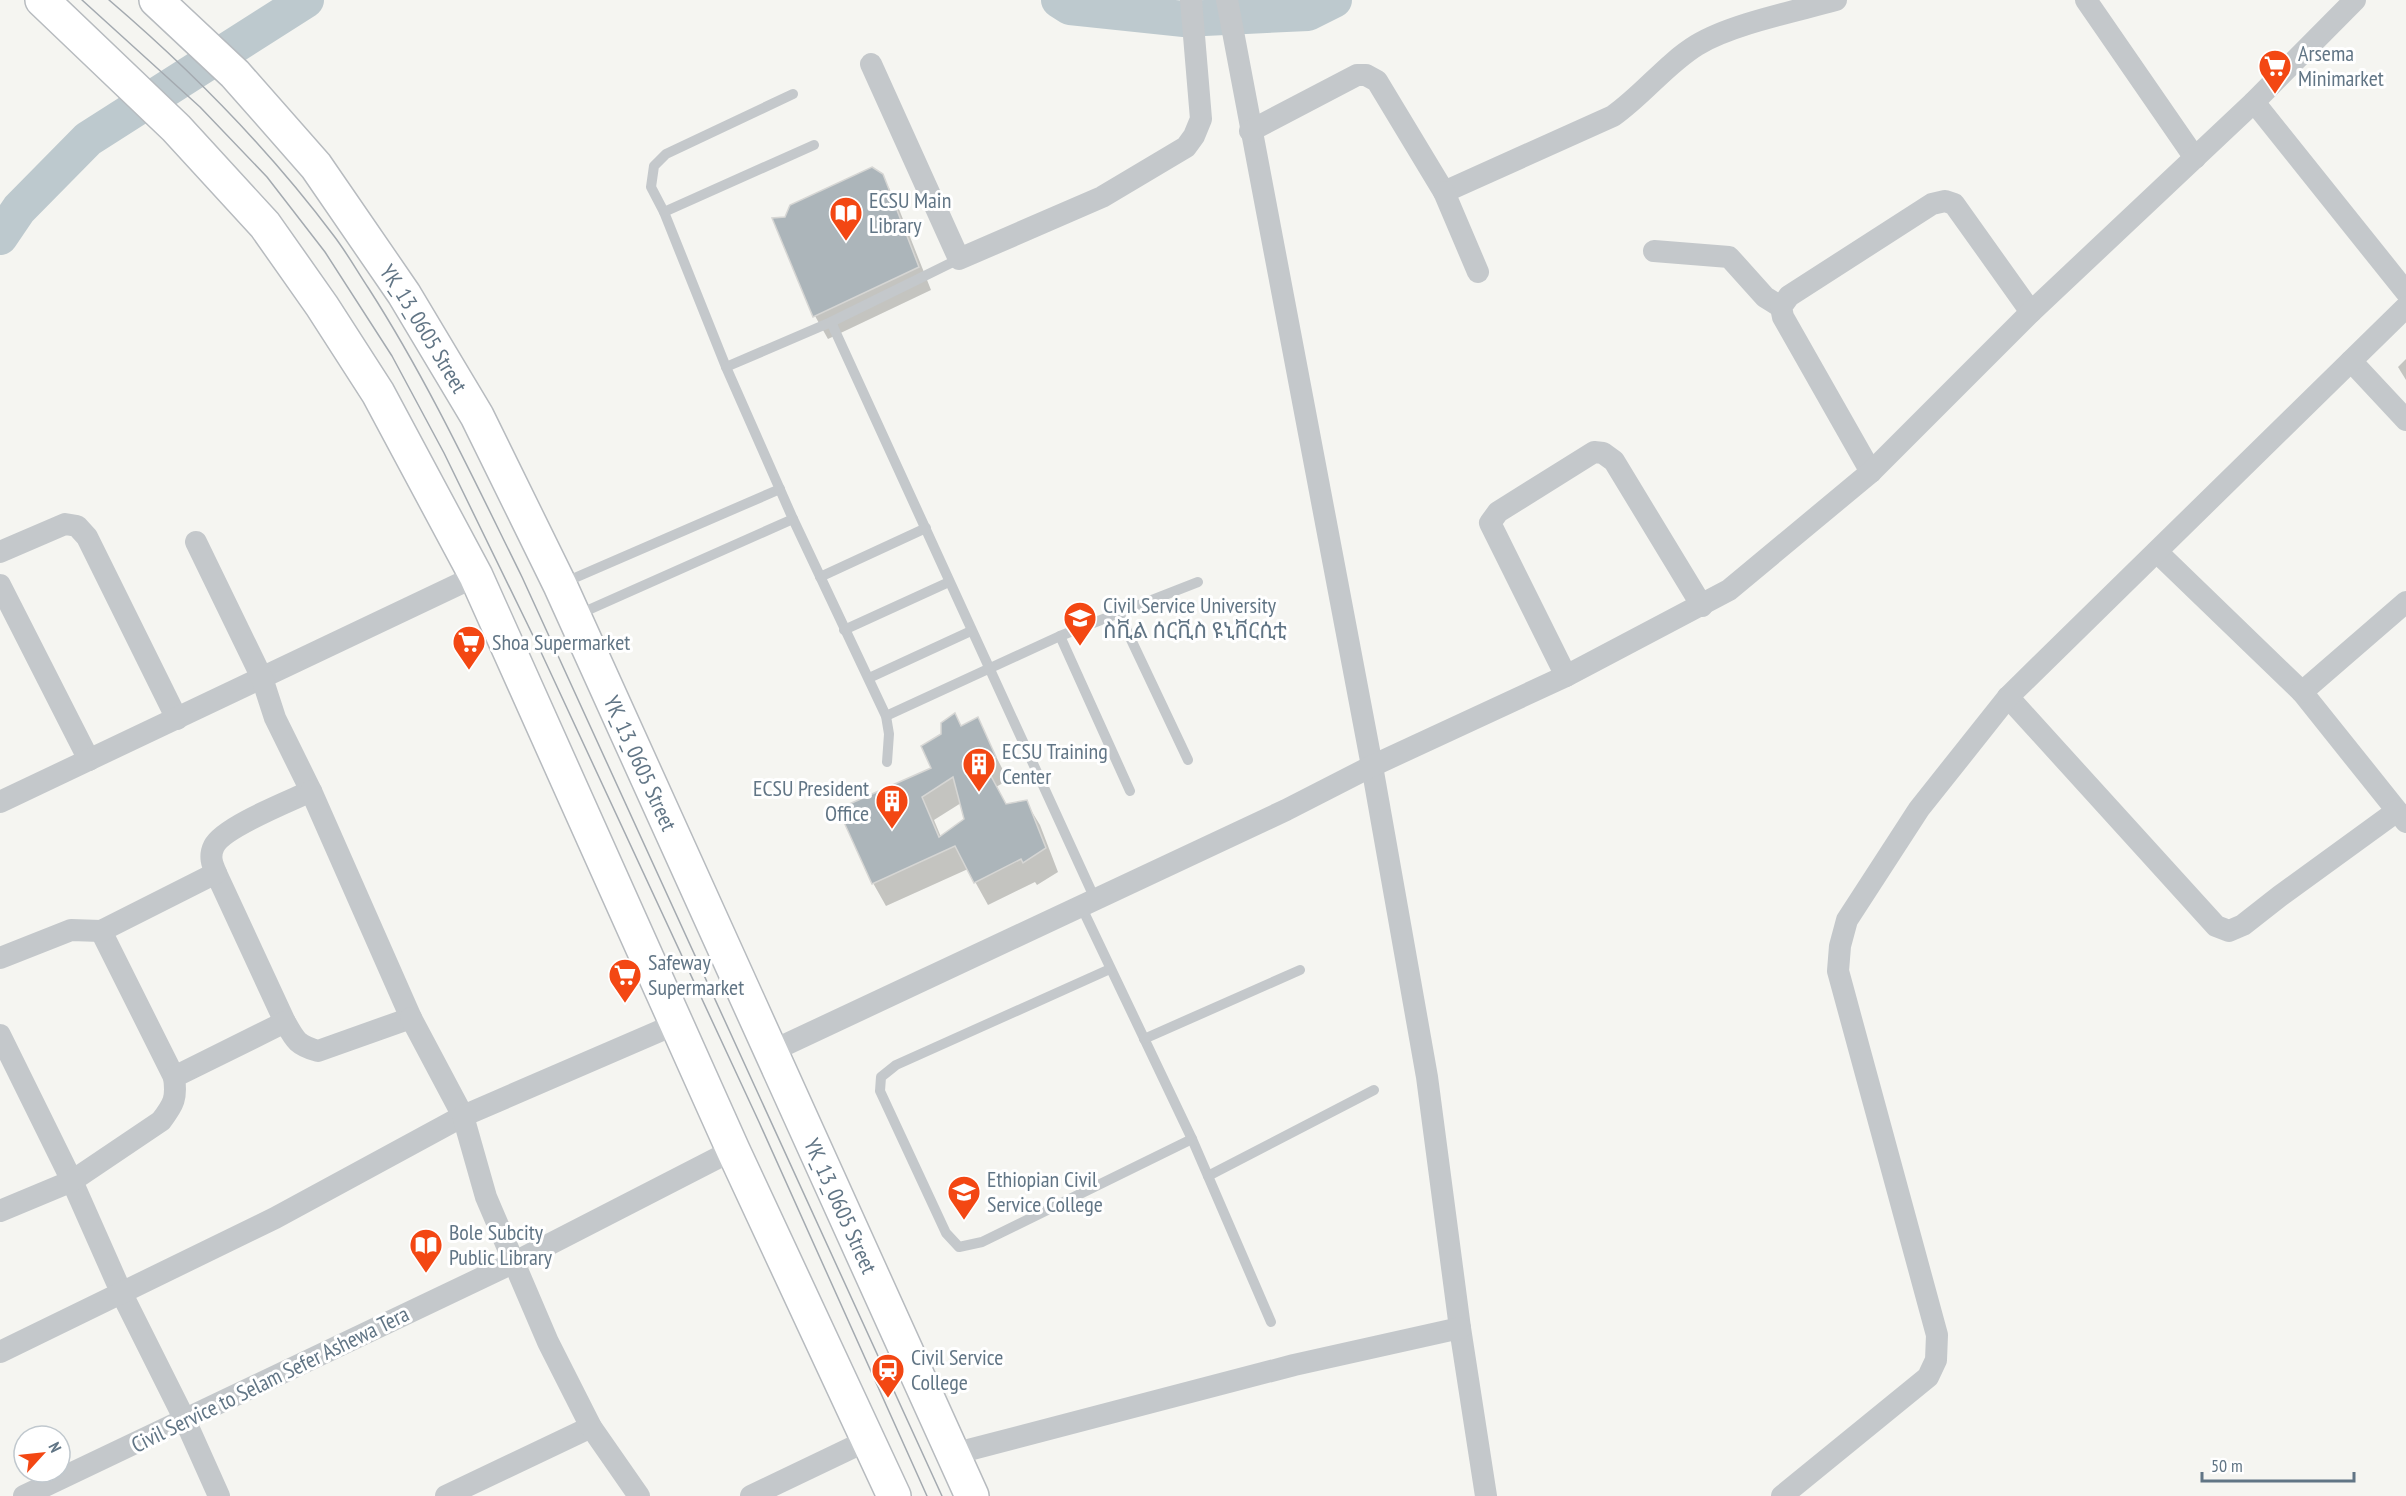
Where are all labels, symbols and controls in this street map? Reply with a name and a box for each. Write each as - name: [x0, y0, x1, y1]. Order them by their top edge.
- place label: Arsema Minimarket: [2298, 39, 2384, 92]
- supermarket icon: Arsema Minimarket: [2257, 48, 2293, 95]
- place label: ECSU Main Library: [869, 186, 951, 239]
- library icon: ECSU Main Library: [828, 195, 864, 242]
- street label: YK_13_0605 Street: [374, 259, 474, 398]
- place label: Civil Service University ስቪል ሰርቪስ ዩኒቨርሲቲ: [1103, 591, 1287, 644]
- school or university icon: Civil Service University ስቪል ሰርቪስ ዩኒቨርሲቲ: [1062, 600, 1098, 647]
- supermarket icon: Shoa Supermarket: [451, 624, 487, 671]
- place label: Shoa Supermarket: [492, 628, 630, 656]
- street label: YK_13_0605 Street: [598, 691, 683, 835]
- place label: ECSU Training Center: [1002, 737, 1108, 790]
- building icon: ECSU Training Center: [961, 746, 997, 793]
- place label: ECSU President Office: [753, 774, 869, 827]
- building icon: ECSU President Office: [874, 783, 910, 830]
- place label: Safeway Supermarket: [648, 948, 744, 1001]
- supermarket icon: Safeway Supermarket: [607, 957, 643, 1004]
- street label: YK_13_0605 Street: [798, 1134, 883, 1278]
- place label: Ethiopian Civil Service College: [987, 1165, 1103, 1218]
- school or university icon: Ethiopian Civil Service College: [946, 1174, 982, 1221]
- place label: Bole Subcity Public Library: [449, 1218, 553, 1271]
- library icon: Bole Subcity Public Library: [408, 1227, 444, 1274]
- street label: Civil Service to Selam Sefer Ashewa Tera: [127, 1299, 413, 1459]
- place label: Civil Service College: [911, 1343, 1003, 1396]
- station icon: Civil Service College: [870, 1352, 906, 1399]
- north arrow: [12, 1424, 72, 1484]
- text: N: [44, 1439, 66, 1456]
- scale bar: [2202, 1445, 2354, 1483]
- text: 50 m: [2211, 1454, 2243, 1477]

